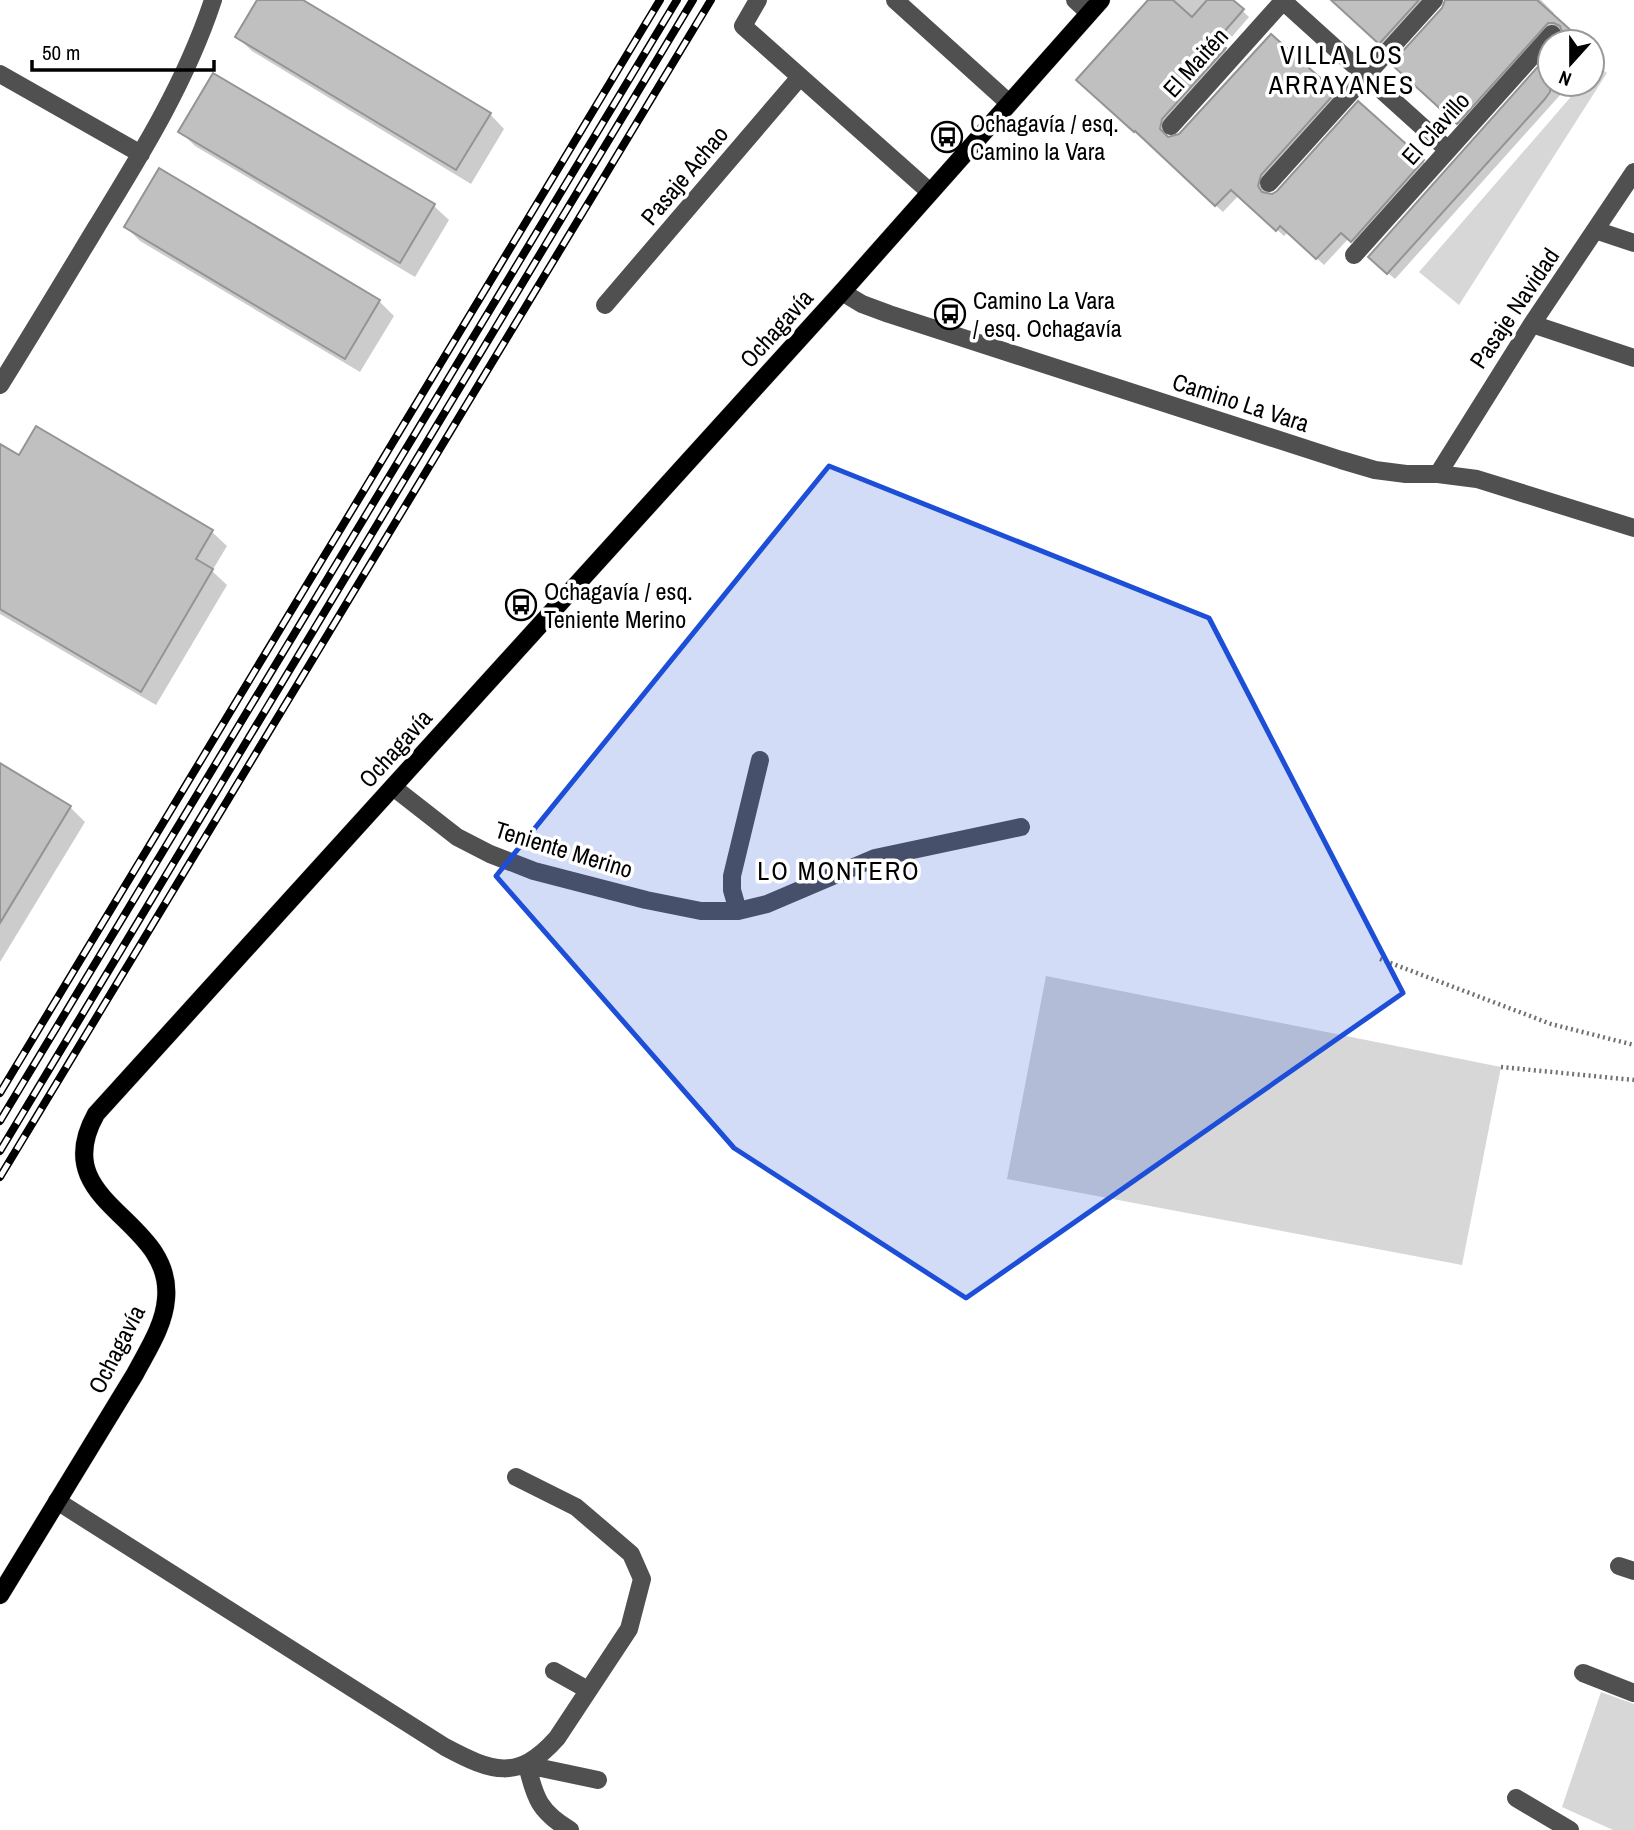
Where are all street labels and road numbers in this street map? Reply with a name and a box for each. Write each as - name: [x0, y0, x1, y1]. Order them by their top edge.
- street label: El Maitén: [1155, 20, 1235, 104]
- street label: El Clavillo: [1394, 85, 1476, 171]
- street label: Pasaje Achao: [633, 119, 735, 231]
- street label: Pasaje Navidad: [1462, 241, 1566, 375]
- street label: Ochagavía: [732, 282, 820, 374]
- street label: Camino La Vara: [1169, 365, 1313, 439]
- street label: Ochagavía: [351, 702, 439, 794]
- street label: Teniente Merino: [491, 813, 637, 885]
- street label: Ochagavía: [80, 1299, 152, 1399]

